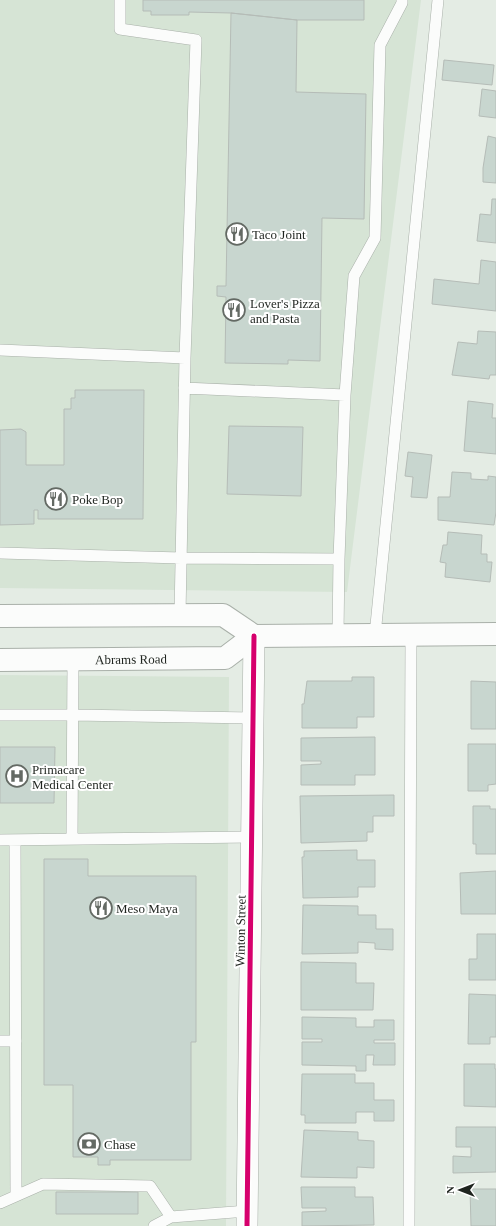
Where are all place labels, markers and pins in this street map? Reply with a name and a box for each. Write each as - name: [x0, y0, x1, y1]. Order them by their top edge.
- restaurant icon: Taco Joint: [224, 221, 250, 247]
- place label: Taco Joint: [252, 227, 306, 242]
- place label: Lover's Pizza and Pasta: [250, 296, 320, 326]
- restaurant icon: Lover's Pizza and Pasta: [221, 297, 247, 323]
- restaurant icon: Poke Bop: [43, 486, 69, 512]
- place label: Poke Bop: [72, 492, 123, 507]
- place label: Primacare Medical Center: [32, 762, 113, 792]
- hospital icon: Primacare Medical Center: [4, 763, 30, 789]
- restaurant icon: Meso Maya: [88, 895, 114, 921]
- place label: Meso Maya: [116, 901, 178, 916]
- bank icon: Chase: [76, 1131, 102, 1157]
- place label: Chase: [104, 1137, 136, 1152]

